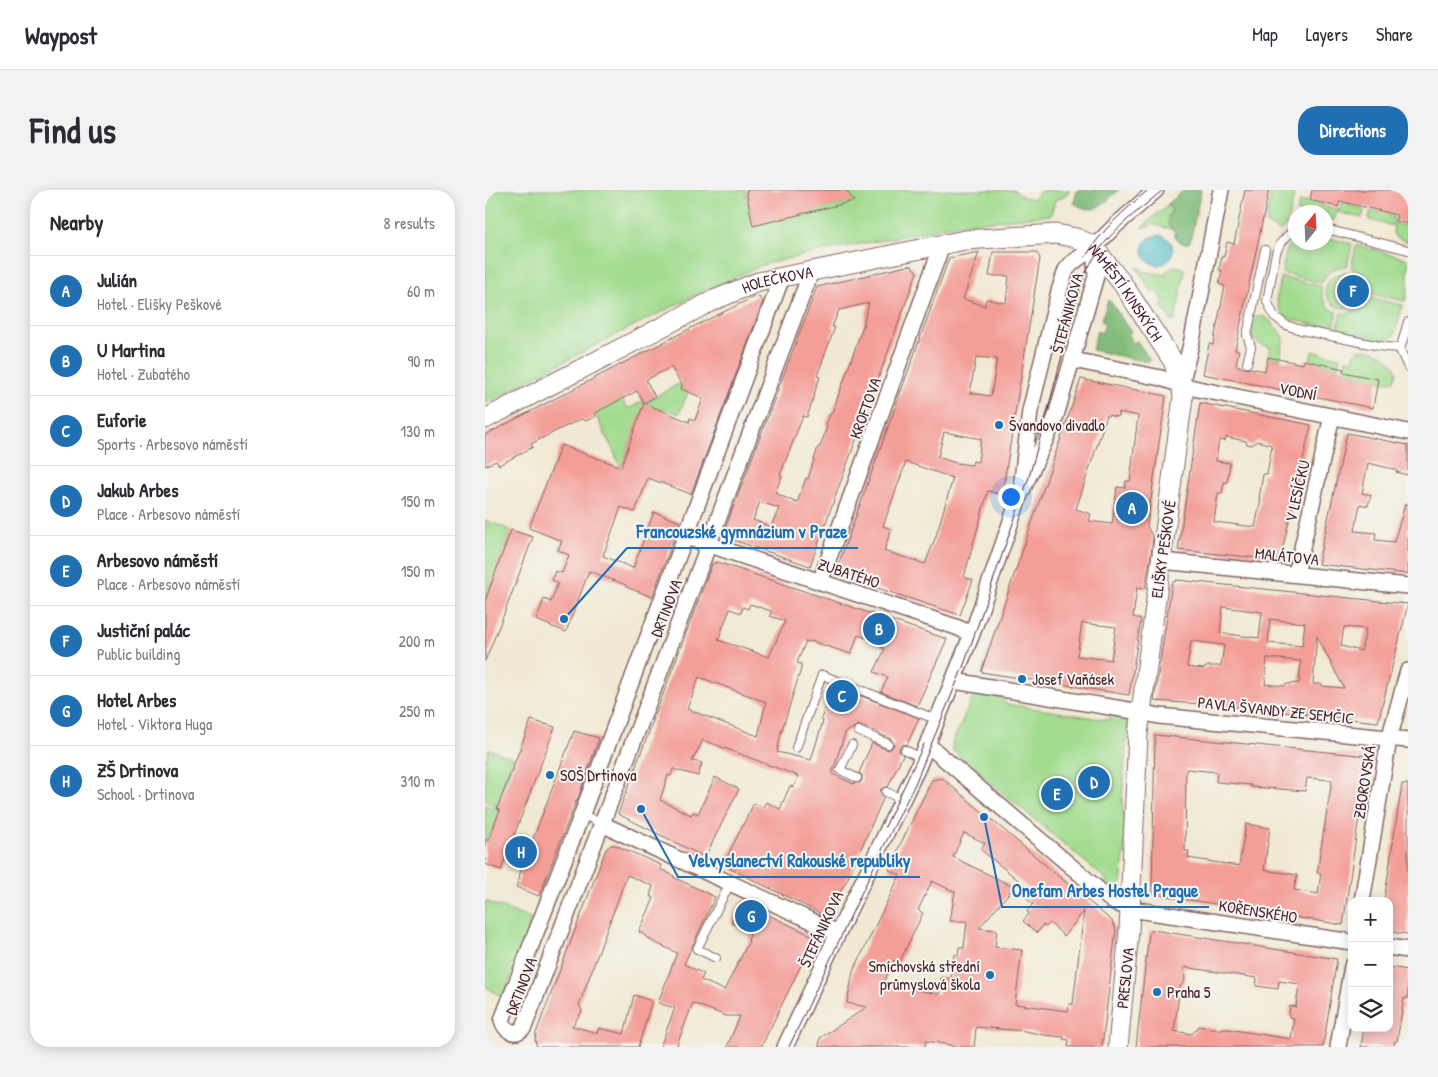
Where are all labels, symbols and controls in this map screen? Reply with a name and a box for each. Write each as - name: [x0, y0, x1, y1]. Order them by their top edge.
- text: Waypost: [25, 19, 97, 51]
- text: Map: [1252, 22, 1278, 47]
- text: Layers: [1306, 22, 1348, 47]
- text: Share: [1376, 22, 1413, 47]
- button: Directions: [1298, 106, 1408, 155]
- text: Find us: [30, 107, 116, 154]
- north arrow: [1288, 205, 1333, 250]
- text: Nearby: [50, 208, 103, 237]
- text: 8 results: [383, 212, 435, 234]
- street label: NÁMĚSTÍ KINSKÝCH: [1084, 239, 1168, 345]
- street label: HOLEČKOVA: [738, 260, 815, 299]
- text: Julián: [97, 267, 137, 293]
- street label: ŠTEFÁNIKOVA: [1046, 270, 1088, 355]
- pin: F: [1337, 272, 1369, 310]
- text: A: [62, 280, 70, 302]
- text: 60 m: [407, 280, 435, 302]
- text: Hotel · Elišky Peškové: [97, 293, 222, 315]
- text: U Martina: [97, 337, 165, 363]
- text: B: [62, 350, 70, 372]
- text: 90 m: [407, 350, 435, 372]
- text: Hotel · Zubatého: [97, 363, 190, 385]
- street label: KROFTOVA: [844, 374, 886, 442]
- street label: VODNÍ: [1277, 377, 1319, 405]
- text: Euforie: [97, 407, 147, 433]
- place label: Švandovo divadlo: [1009, 414, 1105, 436]
- marker: Švandovo divadlo: [993, 419, 1005, 431]
- text: C: [62, 420, 70, 442]
- text: 130 m: [400, 420, 435, 442]
- text: Sports · Arbesovo náměstí: [97, 433, 248, 455]
- street label: V LESÍČKU: [1279, 458, 1315, 524]
- text: Jakub Arbes: [97, 477, 178, 503]
- your location: [998, 484, 1024, 510]
- pin: A: [1116, 489, 1148, 527]
- text: D: [62, 490, 70, 512]
- text: 150 m: [401, 490, 435, 512]
- street label: ELIŠKY PEŠKOVÉ: [1145, 499, 1181, 599]
- text: Place · Arbesovo náměstí: [97, 503, 240, 525]
- callout: Francouzské gymnázium v Praze: [627, 515, 858, 548]
- text: Francouzské gymnázium v Praze: [636, 519, 848, 545]
- street label: MALÁTOVA: [1254, 542, 1320, 570]
- text: Arbesovo náměstí: [97, 547, 218, 573]
- street label: ZUBATÉHO: [815, 553, 883, 593]
- text: E: [62, 560, 70, 582]
- text: 150 m: [401, 560, 435, 582]
- text: Place · Arbesovo náměstí: [97, 573, 240, 595]
- street label: DRTINOVA: [645, 576, 687, 640]
- pin: B: [863, 610, 895, 648]
- text: Justiční palác: [97, 617, 190, 643]
- text: F: [63, 630, 69, 652]
- text: 200 m: [399, 630, 435, 652]
- text: Public building: [97, 643, 180, 665]
- place label: Josef Vaňásek: [1032, 668, 1115, 690]
- marker: Josef Vaňásek: [1016, 673, 1028, 685]
- pin: C: [826, 677, 858, 715]
- text: Hotel Arbes: [97, 687, 176, 713]
- street label: PAVLA ŠVANDY ZE SEMČIC: [1197, 691, 1355, 729]
- text: G: [62, 700, 70, 722]
- text: 250 m: [399, 700, 435, 722]
- text: Hotel · Viktora Huga: [97, 713, 212, 735]
- street label: ZBOROVSKÁ: [1347, 744, 1381, 820]
- text: ZŠ Drtinova: [97, 757, 178, 783]
- pin: D: [1078, 763, 1110, 801]
- place label: SOŠ Drtinova: [560, 764, 636, 786]
- marker: SOŠ Drtinova: [544, 769, 556, 781]
- text: H: [62, 770, 70, 792]
- text: 310 m: [400, 770, 435, 792]
- pin: E: [1041, 775, 1073, 813]
- text: School · Drtinova: [97, 783, 194, 805]
- pin: H: [505, 833, 537, 871]
- callout: Velvyslanectví Rakouské republiky: [678, 844, 920, 877]
- text: Velvyslanectví Rakouské republiky: [688, 848, 911, 874]
- callout: Onefam Arbes Hostel Prague: [1002, 874, 1209, 907]
- text: Onefam Arbes Hostel Prague: [1012, 878, 1199, 904]
- street label: ŠTEFÁNIKOVA: [794, 887, 848, 971]
- street label: KOŘENSKÉHO: [1217, 894, 1299, 928]
- pin: G: [735, 897, 767, 935]
- map controls: [1348, 897, 1393, 1032]
- button: +: [1348, 897, 1393, 942]
- button: −: [1348, 942, 1393, 987]
- street label: PRESLOVA: [1111, 946, 1139, 1009]
- street label: DRTINOVA: [500, 954, 542, 1018]
- place label: Smíchovská střední průmyslová škola: [868, 955, 980, 995]
- marker: Smíchovská střední průmyslová škola: [984, 969, 996, 981]
- place label: Praha 5: [1167, 981, 1211, 1003]
- marker: Praha 5: [1151, 986, 1163, 998]
- button: layers: [1348, 987, 1393, 1032]

